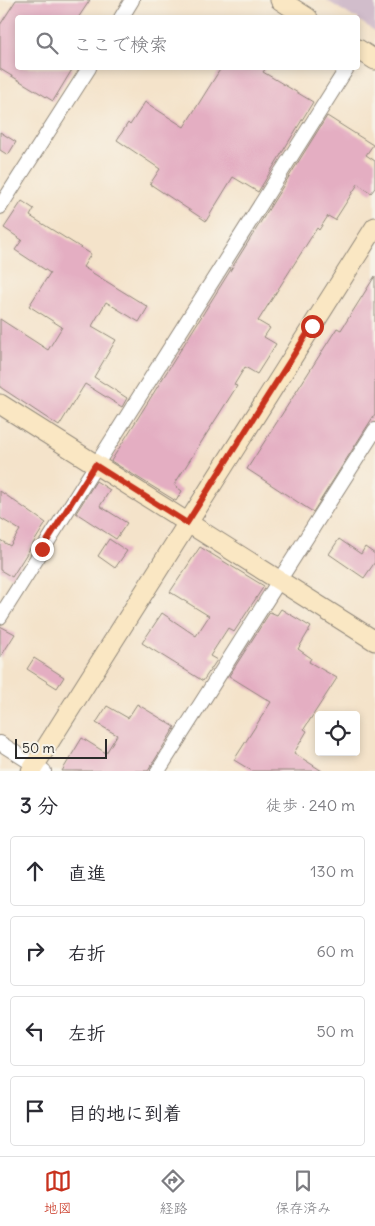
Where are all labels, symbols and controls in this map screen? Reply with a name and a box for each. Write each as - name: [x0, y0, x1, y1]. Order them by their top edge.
- search box: [15, 15, 360, 70]
- icon: search: [33, 29, 61, 57]
- text: ここで検索: [73, 32, 168, 56]
- route start: [301, 315, 324, 338]
- route end: [31, 538, 54, 561]
- map controls: [315, 711, 360, 756]
- button: locate: [315, 711, 360, 756]
- scale bar: [15, 736, 108, 759]
- text: 50 m: [22, 739, 55, 757]
- text: 3 分: [20, 792, 58, 819]
- text: 徒歩 · 240 m: [266, 795, 355, 815]
- icon: ahead: [21, 857, 49, 885]
- text: 直進: [68, 861, 106, 885]
- text: 130 m: [310, 861, 354, 881]
- icon: right: [21, 937, 49, 965]
- text: 右折: [68, 941, 106, 965]
- text: 60 m: [316, 941, 354, 961]
- icon: left: [21, 1017, 49, 1045]
- text: 左折: [68, 1021, 106, 1045]
- text: 50 m: [316, 1021, 354, 1041]
- icon: arrive: [21, 1097, 49, 1125]
- text: 目的地に到着: [68, 1101, 182, 1125]
- tab: 地図: [44, 1167, 72, 1217]
- tab: 経路: [159, 1167, 187, 1217]
- tab: 保存済み: [275, 1167, 331, 1217]

